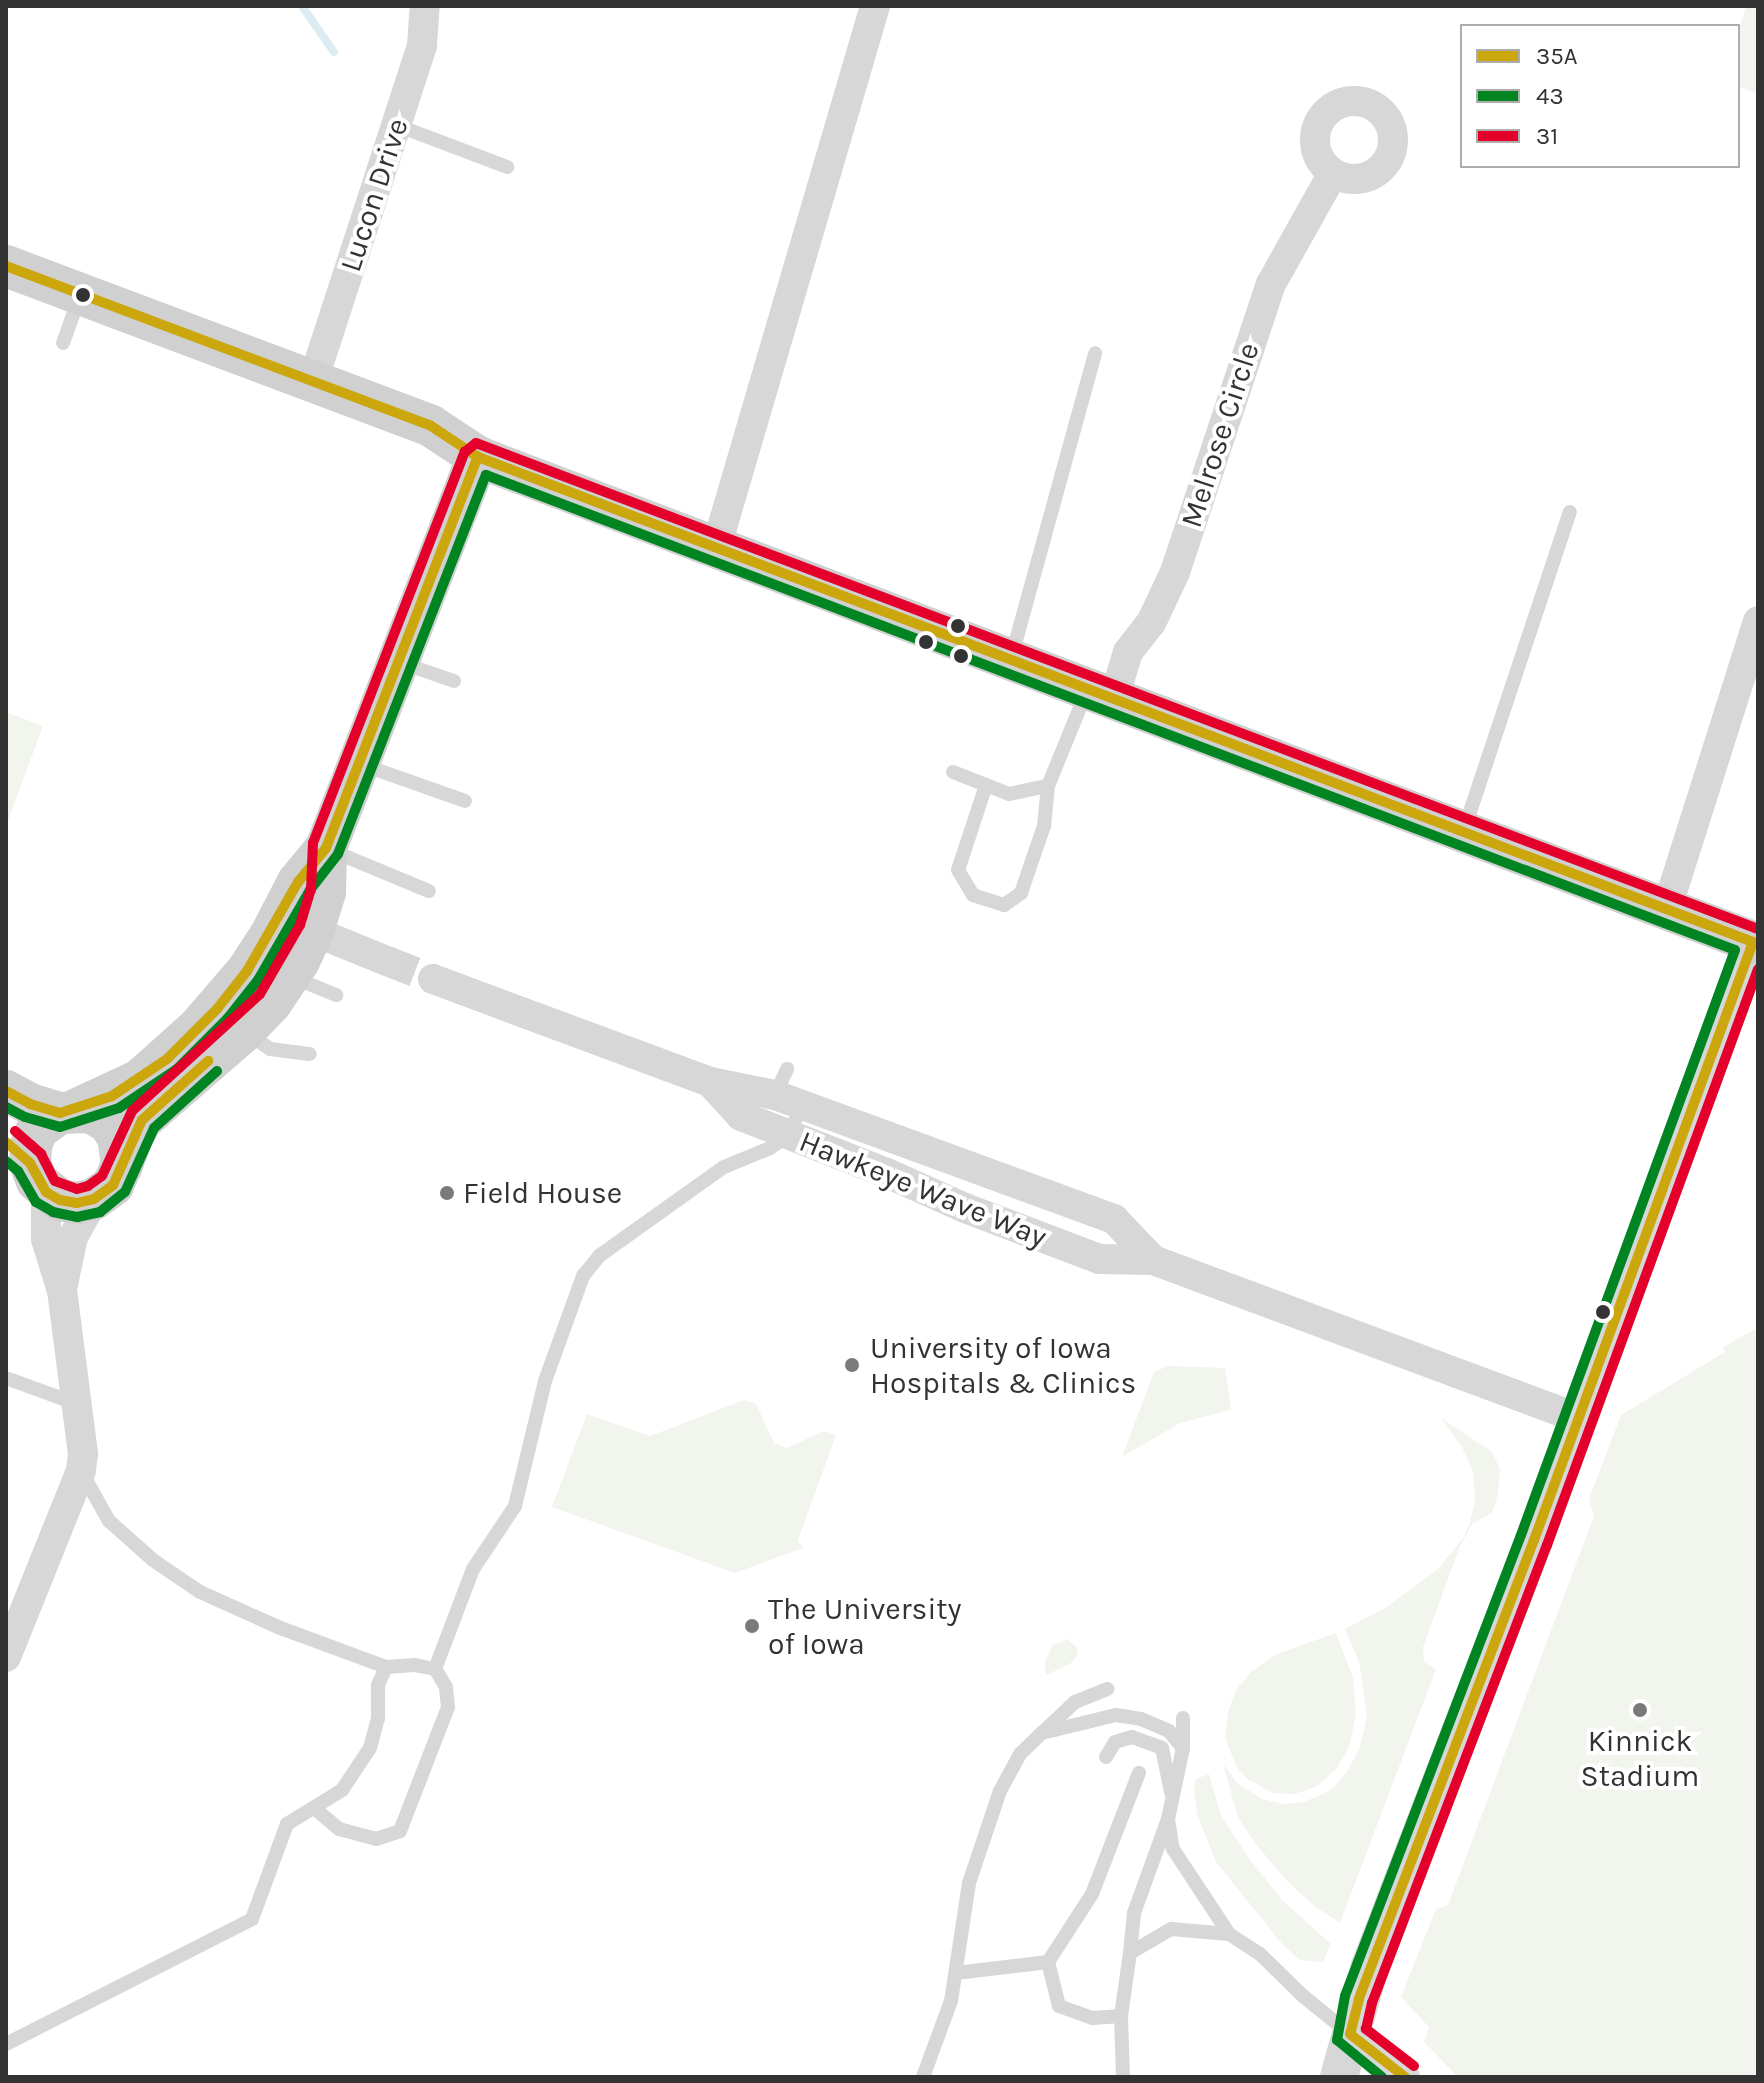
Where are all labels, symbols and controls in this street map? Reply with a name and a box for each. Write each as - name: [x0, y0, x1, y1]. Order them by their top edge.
- legend: [1460, 24, 1740, 168]
- text: 35A: [1536, 42, 1578, 70]
- text: 43: [1536, 82, 1564, 110]
- street label: Lucon Drive: [332, 114, 416, 276]
- text: 31: [1536, 122, 1558, 150]
- unlabelled marker: [75, 287, 91, 303]
- street label: Melrose Circle: [1173, 338, 1267, 532]
- unlabelled marker: [950, 618, 966, 634]
- unlabelled marker: [918, 634, 934, 650]
- unlabelled marker: [953, 648, 969, 664]
- street label: Hawkeye Wave Way: [794, 1123, 1052, 1255]
- place label: Field House: [463, 1175, 622, 1211]
- marker: Field House: [438, 1184, 456, 1202]
- unlabelled marker: [1595, 1304, 1611, 1320]
- place label: University of Iowa Hospitals & Clinics: [870, 1330, 1136, 1400]
- marker: University of Iowa Hospitals & Clinics: [841, 1354, 863, 1376]
- place label: The University of Iowa: [768, 1591, 962, 1662]
- marker: The University of Iowa: [743, 1617, 761, 1635]
- marker: Kinnick Stadium: [1631, 1701, 1649, 1719]
- place label: Kinnick Stadium: [1581, 1723, 1699, 1794]

